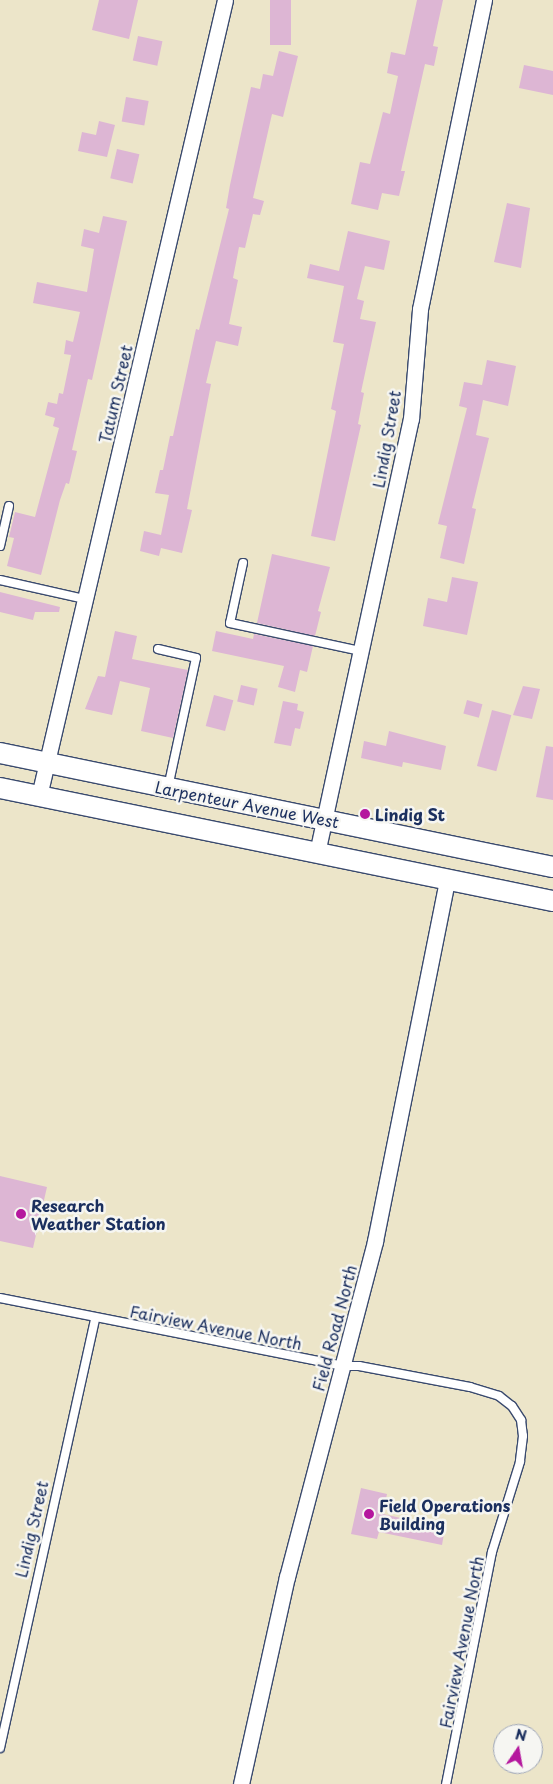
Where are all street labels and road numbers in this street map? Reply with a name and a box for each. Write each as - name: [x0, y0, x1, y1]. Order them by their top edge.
- street label: Tatum Street: [94, 343, 136, 445]
- street label: Lindig Street: [368, 389, 404, 489]
- street label: Larpenteur Avenue West: [154, 777, 340, 831]
- street label: Field Road North: [308, 1263, 360, 1393]
- street label: Fairview Avenue North: [129, 1301, 303, 1353]
- street label: Lindig Street: [11, 1479, 51, 1579]
- street label: Fairview Avenue North: [435, 1555, 487, 1729]

